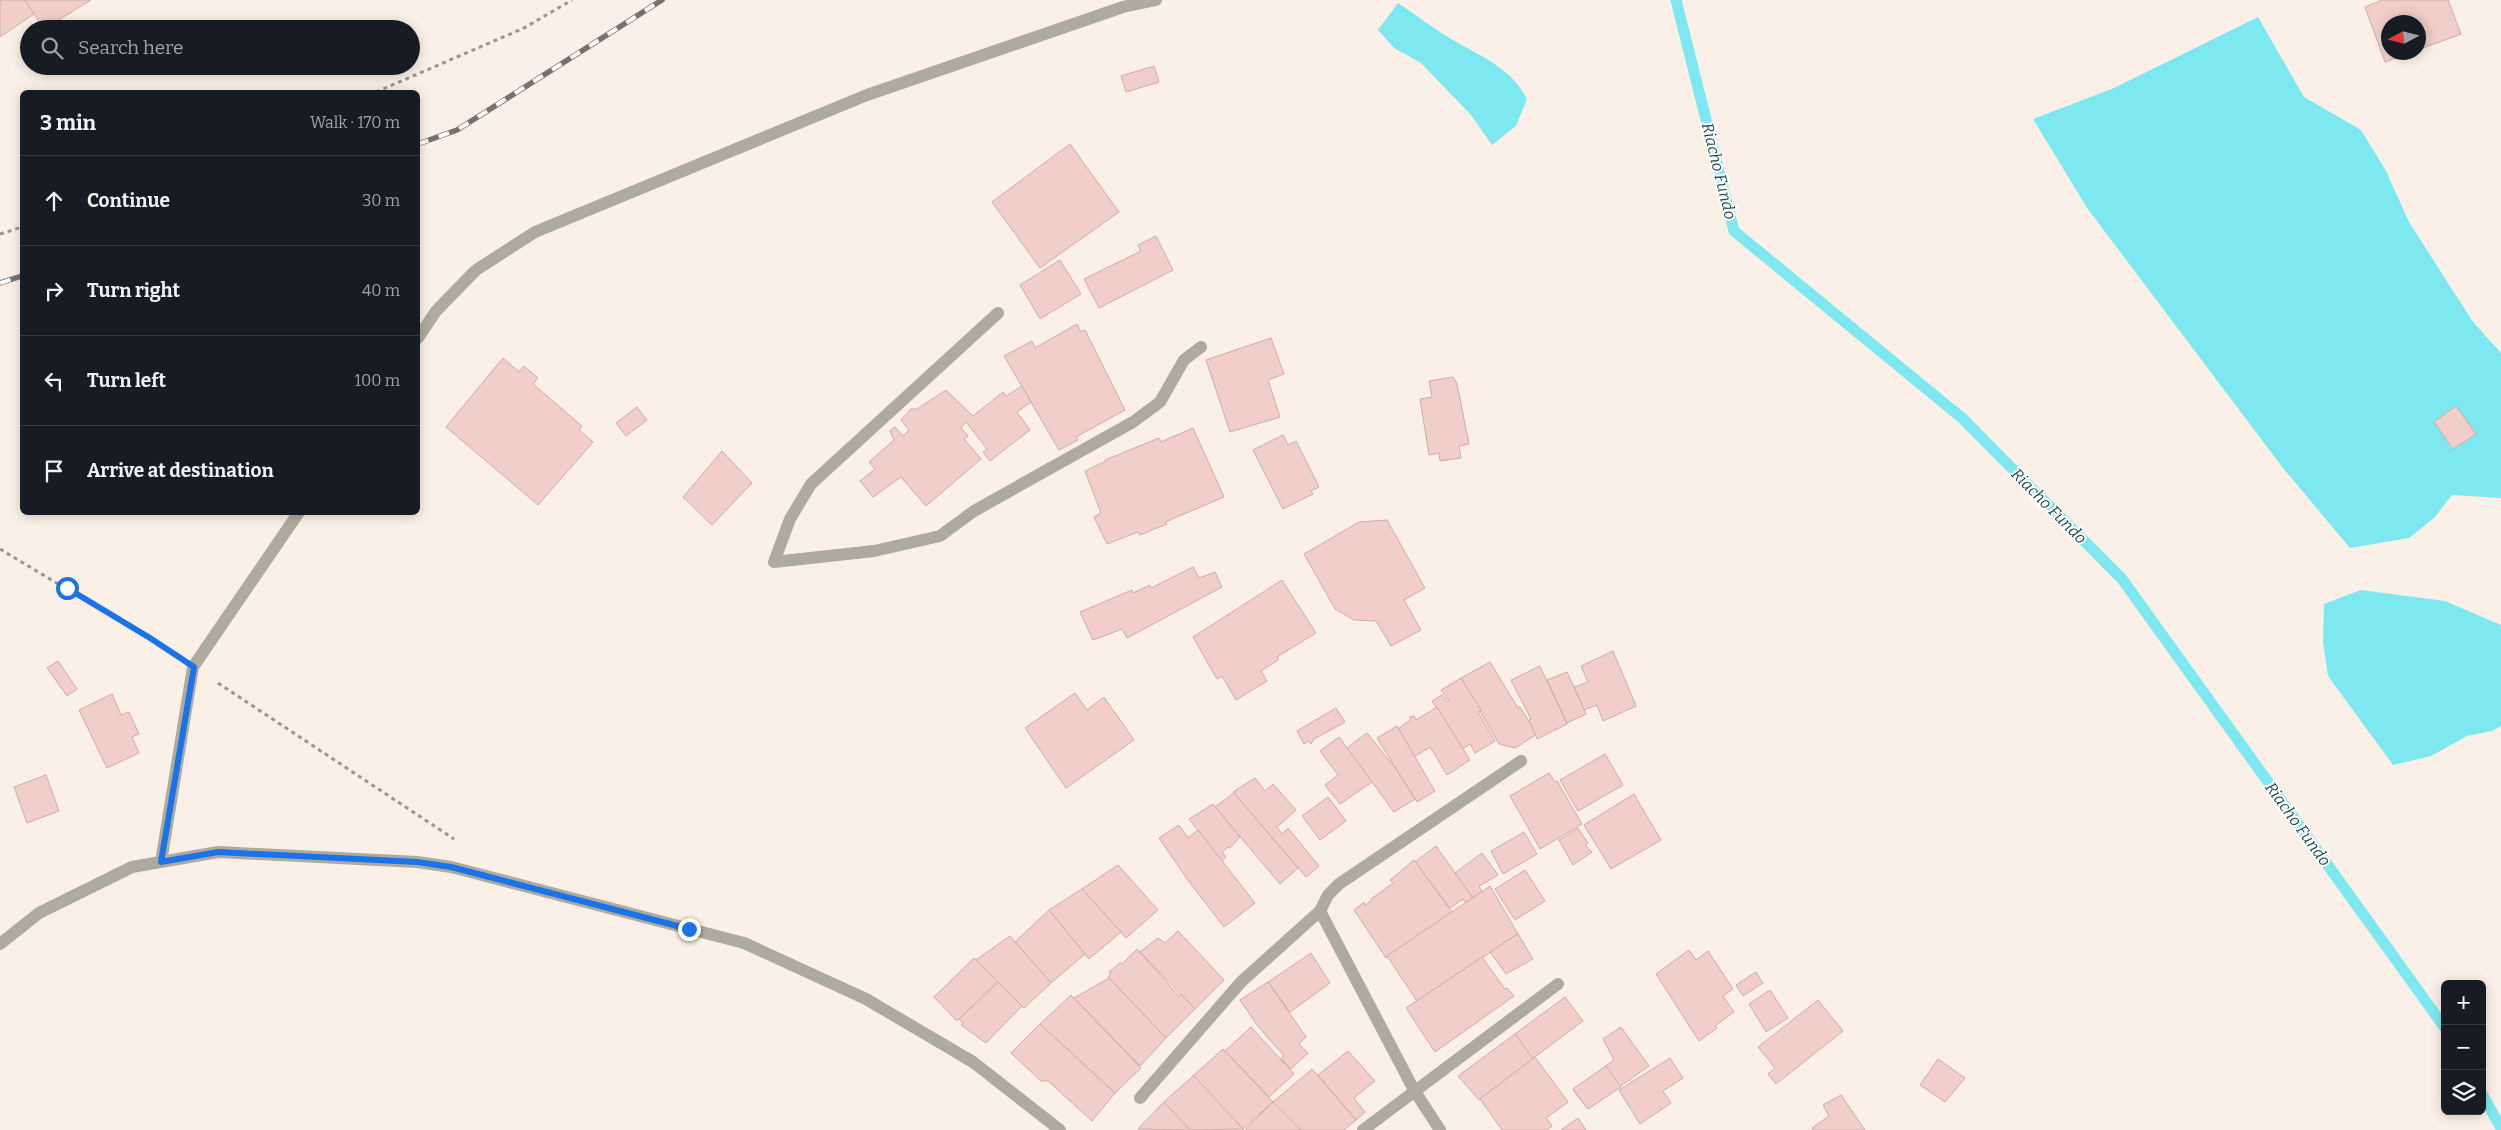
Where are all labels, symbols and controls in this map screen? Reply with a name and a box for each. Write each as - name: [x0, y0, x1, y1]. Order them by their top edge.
- north arrow: [2381, 15, 2426, 60]
- search box: [20, 20, 420, 75]
- icon: search: [38, 34, 66, 62]
- text: Search here: [78, 36, 183, 59]
- text: 3 min: [40, 110, 96, 136]
- text: Walk · 170 m: [310, 113, 400, 132]
- water label: Riacho Fundo: [1698, 121, 1740, 221]
- icon: ahead: [40, 187, 68, 215]
- text: Continue: [87, 189, 170, 212]
- text: 30 m: [362, 191, 400, 210]
- icon: right: [40, 277, 68, 305]
- text: Turn right: [87, 279, 180, 302]
- text: 40 m: [362, 281, 400, 300]
- icon: left: [40, 367, 68, 395]
- text: Turn left: [87, 369, 166, 392]
- text: 100 m: [355, 371, 400, 390]
- icon: arrive: [40, 457, 68, 485]
- text: Arrive at destination: [87, 459, 274, 482]
- water label: Riacho Fundo: [2007, 464, 2091, 548]
- route start: [56, 577, 79, 600]
- water label: Riacho Fundo: [2261, 778, 2335, 870]
- route end: [678, 918, 701, 941]
- map controls: [2441, 980, 2486, 1115]
- button: +: [2441, 980, 2486, 1025]
- button: −: [2441, 1025, 2486, 1070]
- button: layers: [2441, 1070, 2486, 1115]

